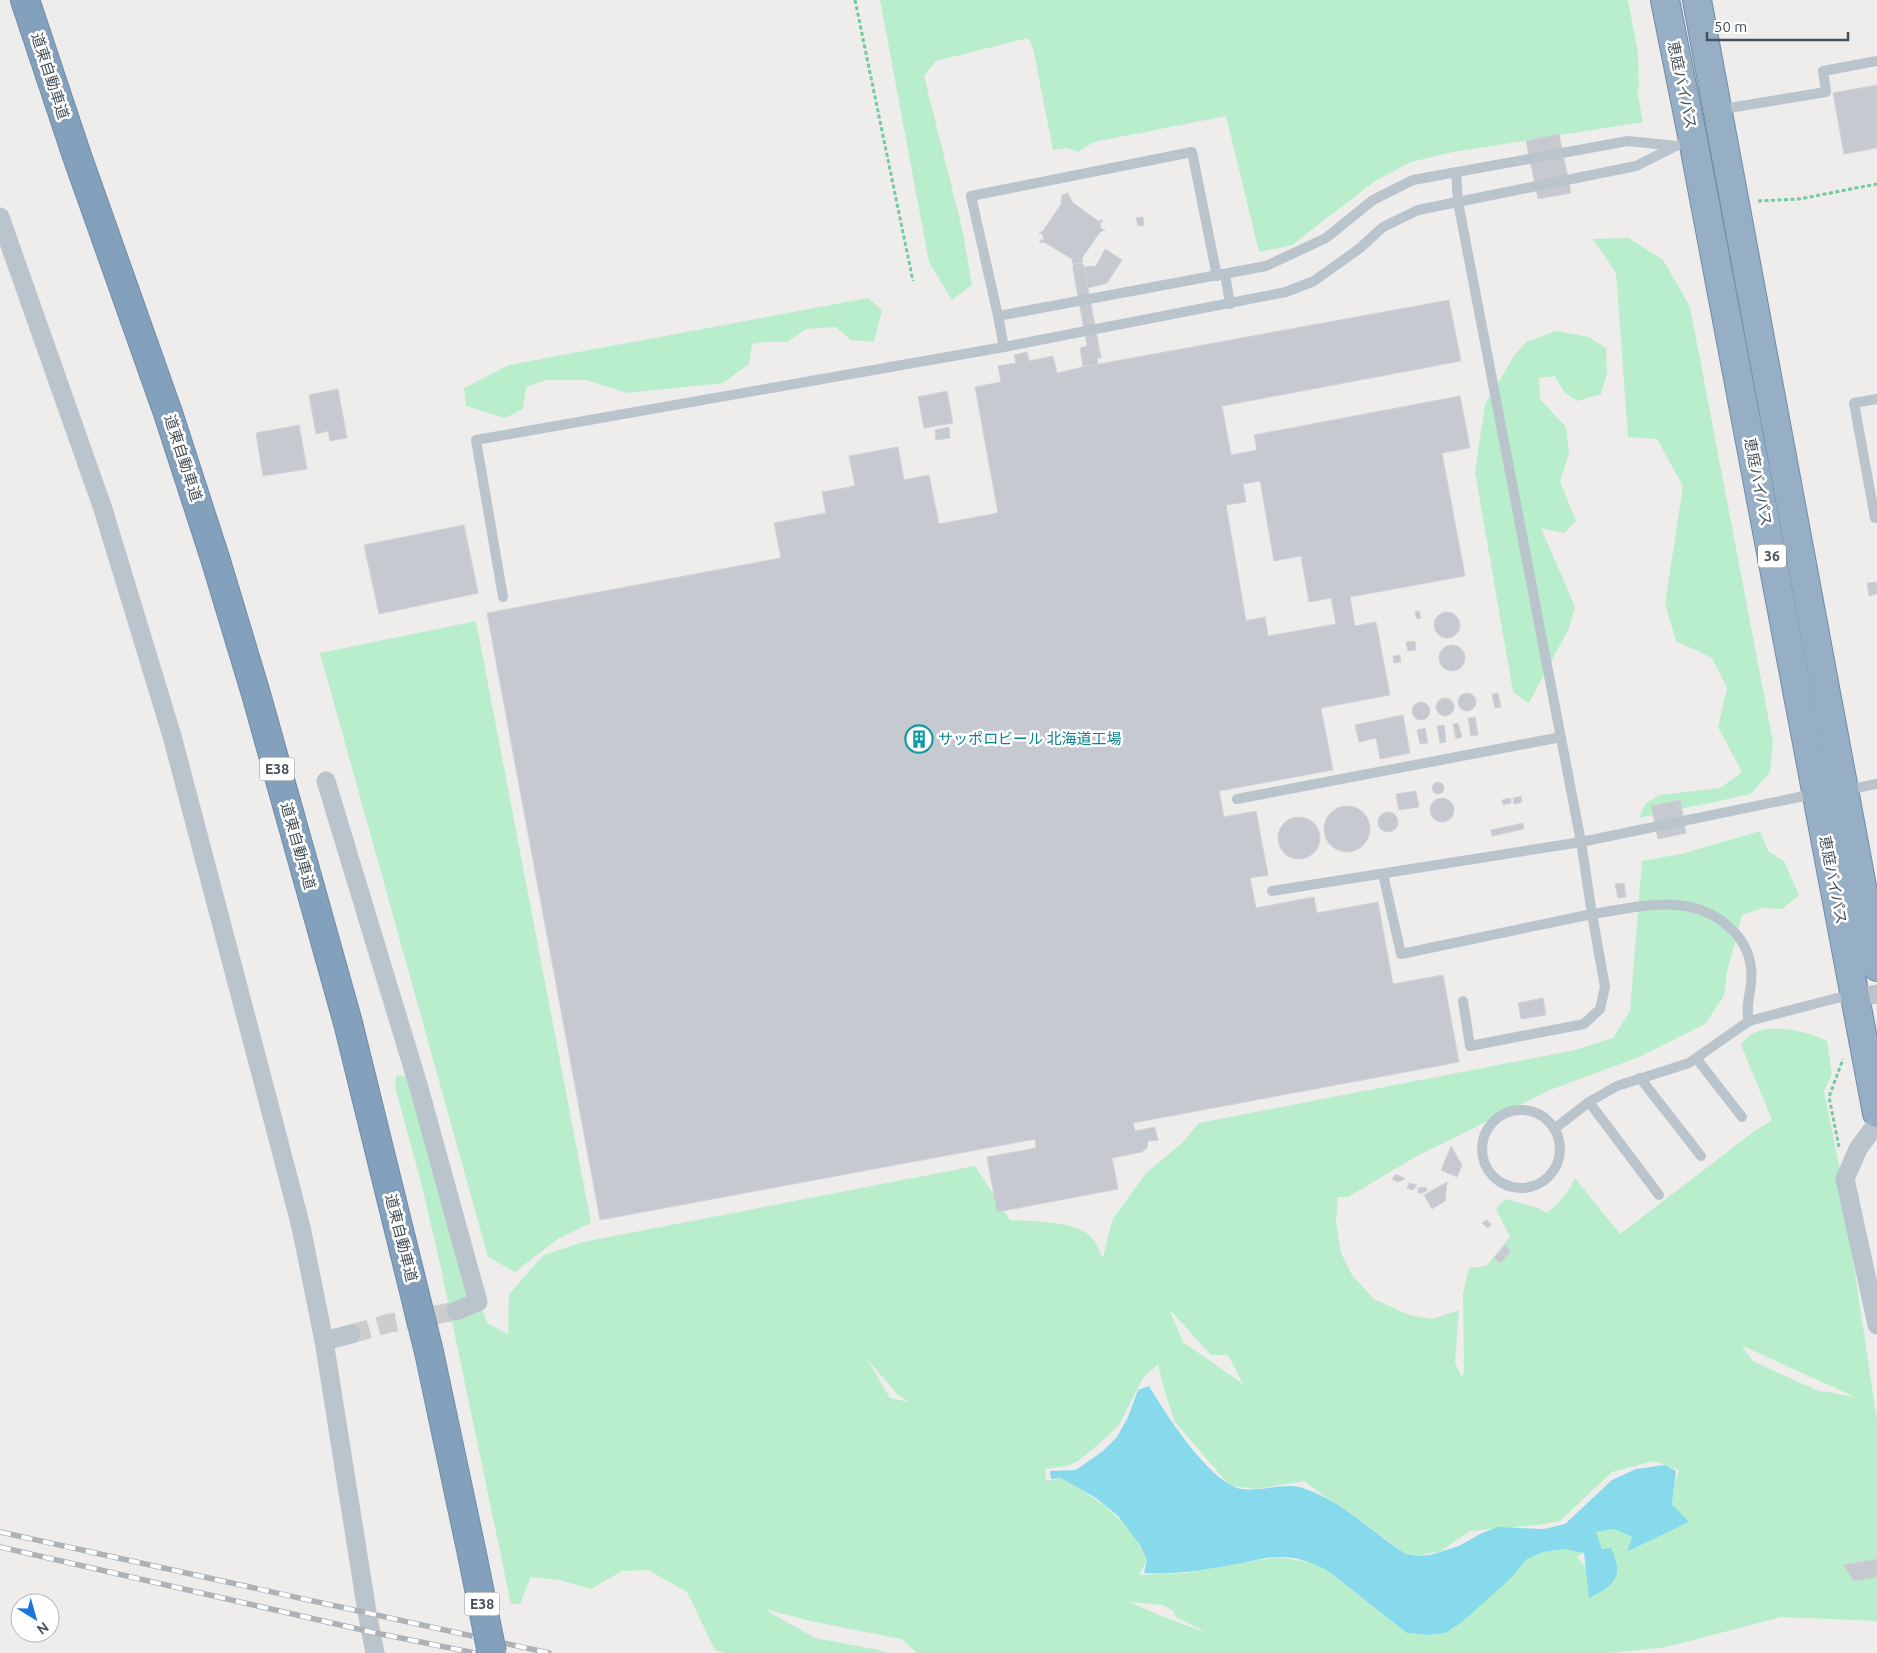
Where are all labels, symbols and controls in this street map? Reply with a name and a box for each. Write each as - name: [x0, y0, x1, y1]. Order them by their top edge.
- scale bar: [1707, 10, 1848, 42]
- text: 50 m: [1714, 18, 1747, 35]
- street label: 道東自動車道: [28, 30, 72, 121]
- street label: 恵庭バイパス: [1665, 39, 1700, 131]
- street label: 道東自動車道: [161, 412, 205, 503]
- street label: 恵庭バイパス: [1742, 436, 1775, 528]
- road number: 36: [1758, 544, 1786, 568]
- building icon: サッポロビール 北海道工場: [904, 724, 934, 754]
- place label: サッポロビール 北海道工場: [938, 730, 1121, 747]
- road number: E38: [260, 758, 294, 781]
- street label: 道東自動車道: [278, 800, 319, 891]
- street label: 恵庭バイパス: [1817, 834, 1850, 926]
- street label: 道東自動車道: [382, 1192, 421, 1284]
- road number: E38: [464, 1592, 500, 1616]
- north arrow: [10, 1593, 60, 1643]
- text: N: [34, 1619, 52, 1638]

